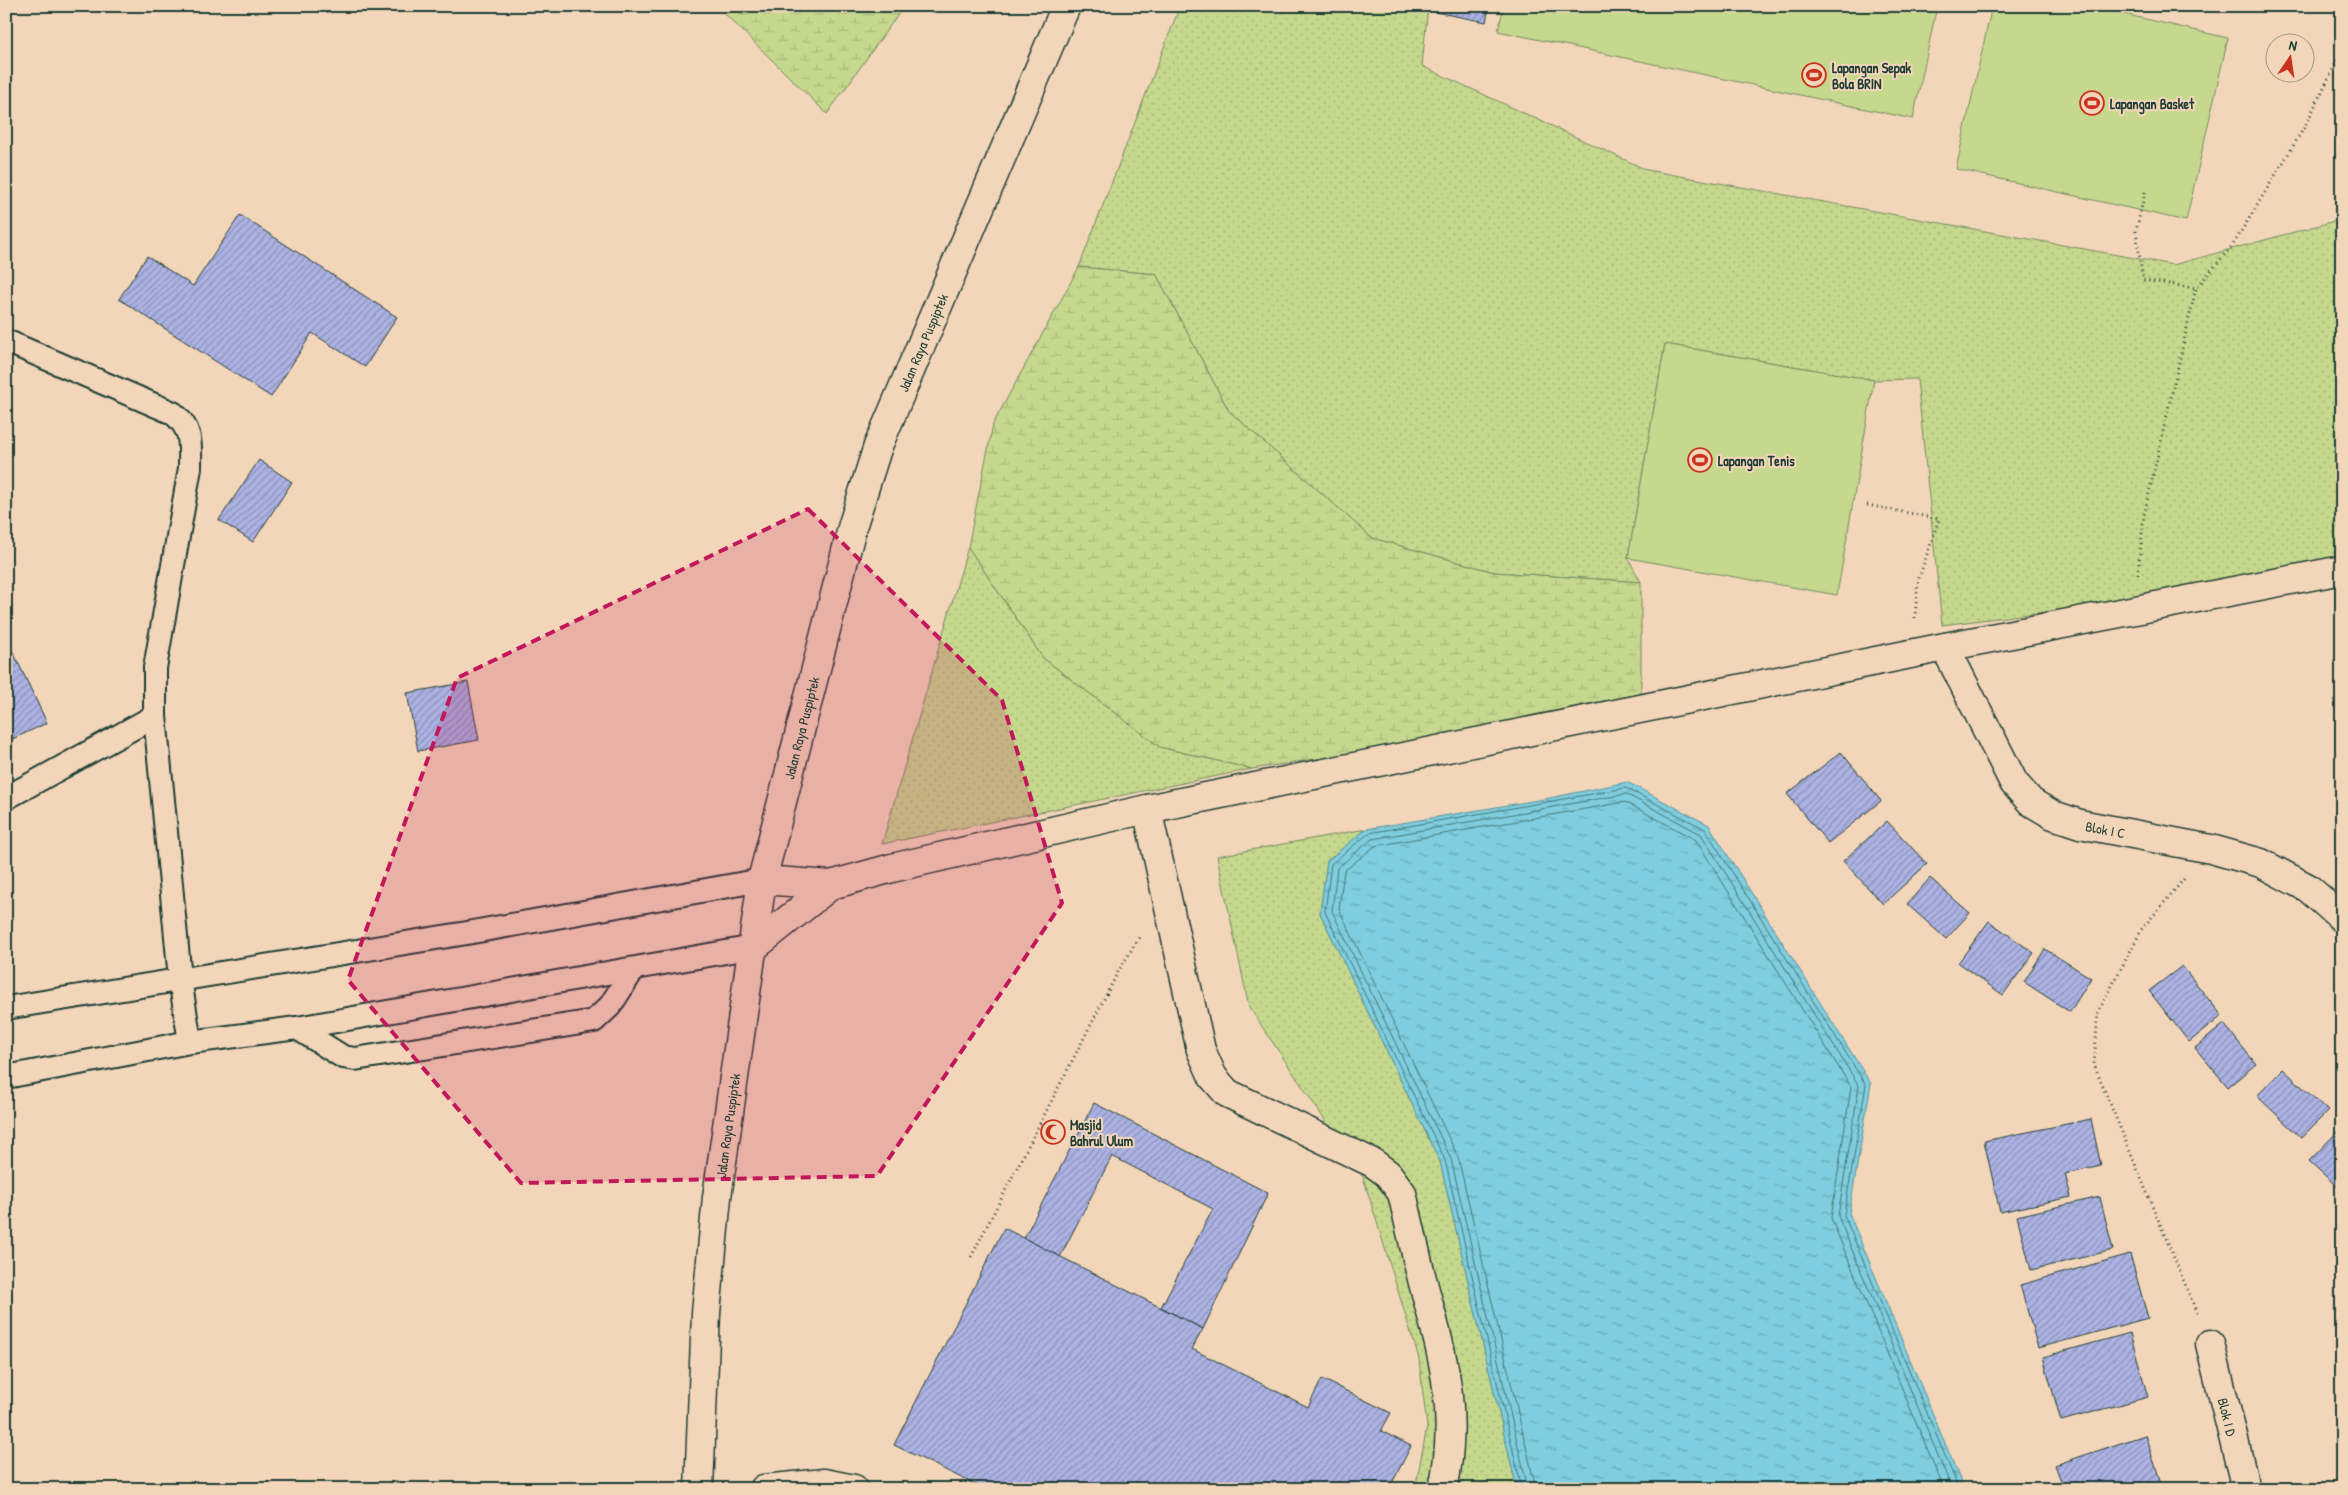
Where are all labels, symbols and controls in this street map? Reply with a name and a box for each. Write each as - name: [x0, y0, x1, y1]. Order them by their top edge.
- north arrow: [2266, 32, 2316, 82]
- text: N: [2287, 35, 2299, 55]
- place label: Lapangan Sepak Bola BRIN: [1832, 58, 1911, 93]
- sports icon: Lapangan Sepak Bola BRIN: [1801, 62, 1827, 88]
- sports icon: Lapangan Basket: [2079, 90, 2105, 116]
- place label: Lapangan Basket: [2110, 94, 2195, 115]
- street label: Jalan Raya Puspiptek: [893, 290, 952, 394]
- sports icon: Lapangan Tenis: [1687, 447, 1713, 473]
- place label: Lapangan Tenis: [1718, 451, 1795, 472]
- street label: Jalan Raya Puspiptek: [779, 674, 823, 781]
- street label: Blok I C: [2084, 816, 2127, 842]
- street label: Jalan Raya Puspiptek: [710, 1072, 744, 1179]
- place label: Masjid Bahrul Ulum: [1070, 1115, 1133, 1150]
- mosque icon: Masjid Bahrul Ulum: [1040, 1119, 1066, 1145]
- street label: Blok I D: [2214, 1396, 2242, 1438]

